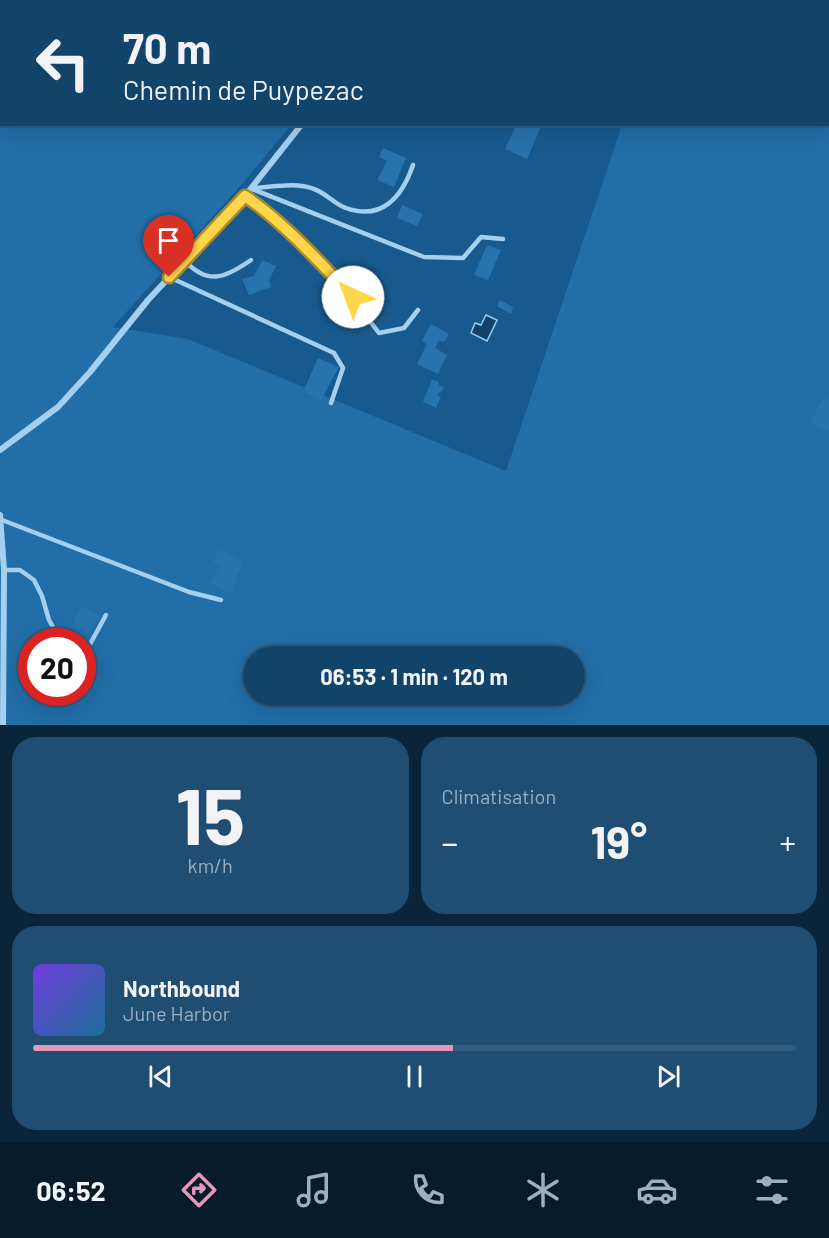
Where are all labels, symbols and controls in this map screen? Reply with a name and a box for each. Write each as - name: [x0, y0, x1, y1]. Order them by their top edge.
- text: 70 m: [123, 22, 211, 72]
- icon: left: [24, 24, 102, 102]
- text: Chemin de Puypezac: [123, 73, 364, 105]
- pin: [143, 215, 194, 277]
- icon: arrive: [152, 224, 185, 257]
- position arrow: [321, 265, 385, 329]
- speed limit sign: 20: [18, 628, 96, 706]
- text: 06:53 · 1 min · 120 m: [320, 663, 508, 689]
- text: 15: [175, 767, 245, 861]
- text: Climatisation: [442, 784, 556, 808]
- text: 19°: [590, 814, 647, 868]
- text: −: [442, 822, 458, 862]
- text: +: [780, 822, 796, 862]
- text: km/h: [188, 853, 233, 877]
- text: Northbound: [123, 975, 240, 1001]
- text: June Harbor: [123, 1001, 230, 1025]
- icon: previous: [144, 1060, 177, 1093]
- icon: pause: [398, 1060, 431, 1093]
- icon: next: [652, 1060, 685, 1093]
- icon: directions: [178, 1169, 220, 1211]
- icon: music: [293, 1169, 335, 1211]
- icon: phone: [407, 1169, 449, 1211]
- icon: climate: [522, 1169, 564, 1211]
- icon: car: [636, 1169, 678, 1211]
- icon: filters: [751, 1169, 793, 1211]
- text: 06:52: [36, 1174, 106, 1206]

